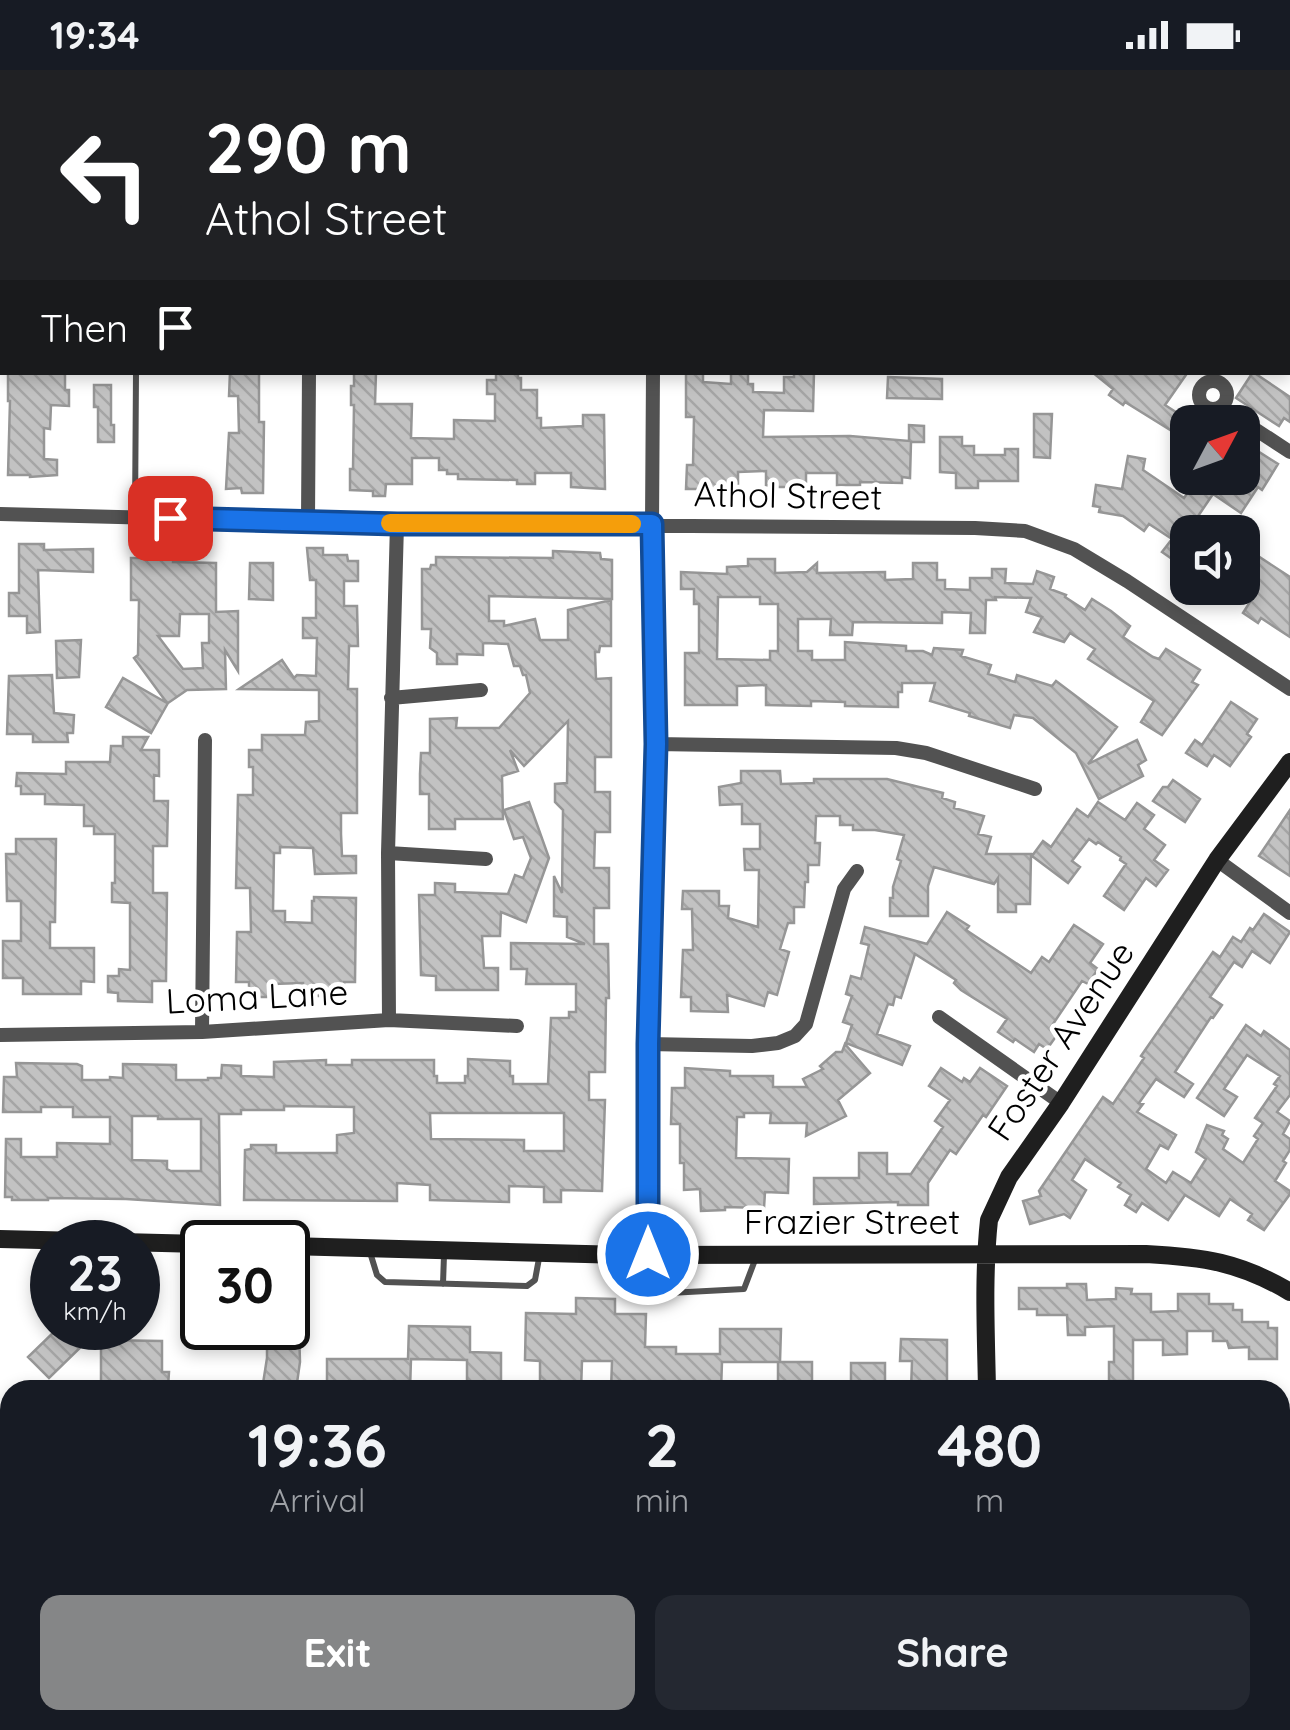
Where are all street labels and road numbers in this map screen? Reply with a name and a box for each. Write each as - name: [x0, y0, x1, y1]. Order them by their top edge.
- street label: Athol Street: [693, 471, 883, 519]
- street label: Foster Avenue: [977, 932, 1143, 1149]
- street label: Loma Lane: [165, 969, 349, 1023]
- street label: Frazier Street: [744, 1199, 960, 1243]

